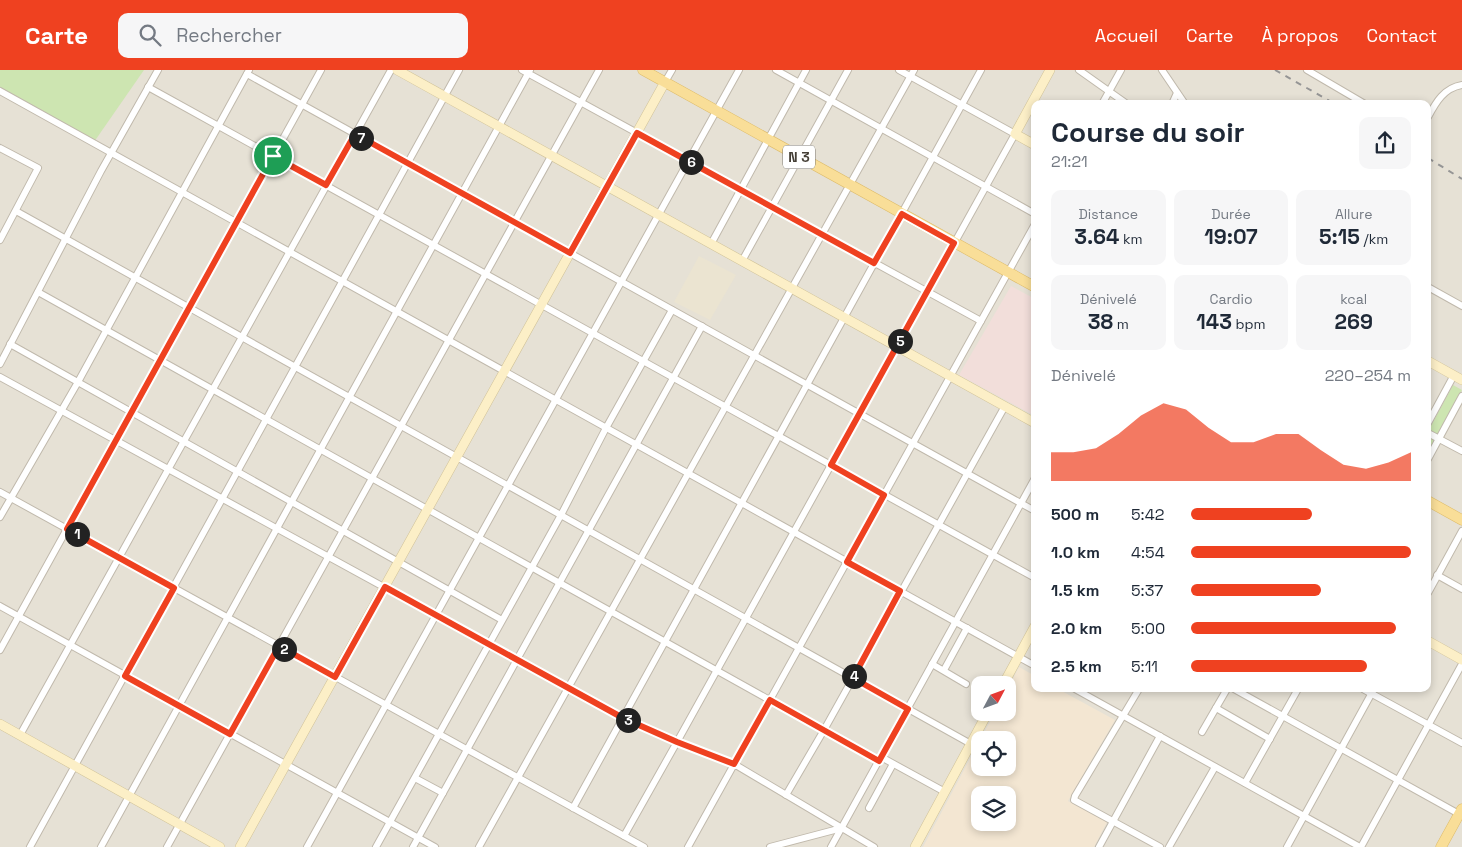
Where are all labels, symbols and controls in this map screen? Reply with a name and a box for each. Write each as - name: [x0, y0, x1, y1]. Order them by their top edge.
- search box: [118, 13, 468, 58]
- text: Carte: [25, 20, 88, 51]
- icon: search: [136, 21, 164, 49]
- text: Rechercher: [176, 23, 282, 48]
- text: Accueil: [1095, 24, 1158, 47]
- text: Carte: [1186, 24, 1233, 47]
- text: À propos: [1261, 24, 1339, 47]
- text: Contact: [1367, 24, 1437, 47]
- text: Course du soir: [1051, 114, 1245, 150]
- button: share: [1359, 117, 1411, 169]
- pin: 7: [348, 126, 374, 150]
- text: 7: [358, 129, 365, 147]
- pin: [252, 135, 294, 177]
- icon: arrive: [259, 142, 287, 170]
- road number: N 3: [783, 145, 815, 168]
- pin: 6: [678, 150, 704, 174]
- text: 21:21: [1051, 151, 1088, 172]
- text: 6: [687, 153, 696, 171]
- text: Distance: [1079, 205, 1138, 223]
- text: Durée: [1211, 205, 1251, 223]
- text: Allure: [1335, 205, 1372, 223]
- text: 3.64: [1074, 223, 1119, 250]
- text: 19:07: [1204, 223, 1258, 250]
- text: 5:15: [1319, 223, 1360, 250]
- text: km: [1119, 230, 1142, 248]
- text: /km: [1360, 230, 1388, 248]
- text: Dénivelé: [1080, 290, 1137, 308]
- text: Cardio: [1209, 290, 1253, 308]
- text: kcal: [1340, 290, 1367, 308]
- text: 38: [1088, 308, 1113, 335]
- text: 143: [1196, 308, 1232, 335]
- text: 269: [1334, 308, 1373, 335]
- text: m: [1113, 315, 1129, 333]
- text: bpm: [1232, 315, 1266, 333]
- pin: 5: [888, 328, 912, 354]
- text: 5: [896, 332, 905, 350]
- text: Dénivelé: [1051, 365, 1116, 386]
- text: 220–254 m: [1325, 365, 1411, 386]
- text: 500 m: [1051, 504, 1099, 525]
- text: 5:42: [1131, 504, 1164, 525]
- pin: 1: [64, 522, 90, 546]
- text: 1: [74, 525, 81, 543]
- text: 1.0 km: [1051, 542, 1100, 563]
- text: 4:54: [1131, 542, 1165, 563]
- text: 1.5 km: [1051, 580, 1099, 601]
- text: 5:37: [1131, 580, 1163, 601]
- text: 2.0 km: [1051, 618, 1102, 639]
- text: 5:00: [1131, 618, 1165, 639]
- pin: 2: [272, 636, 296, 662]
- text: 2: [280, 640, 289, 658]
- text: 2.5 km: [1051, 656, 1102, 677]
- text: 5:11: [1131, 656, 1158, 677]
- pin: 4: [842, 664, 866, 688]
- text: 4: [850, 667, 859, 685]
- north arrow: [971, 676, 1016, 721]
- map controls: [971, 676, 1016, 831]
- pin: 3: [616, 708, 640, 732]
- text: 3: [624, 711, 633, 729]
- button: locate: [971, 731, 1016, 776]
- button: layers: [971, 786, 1016, 831]

